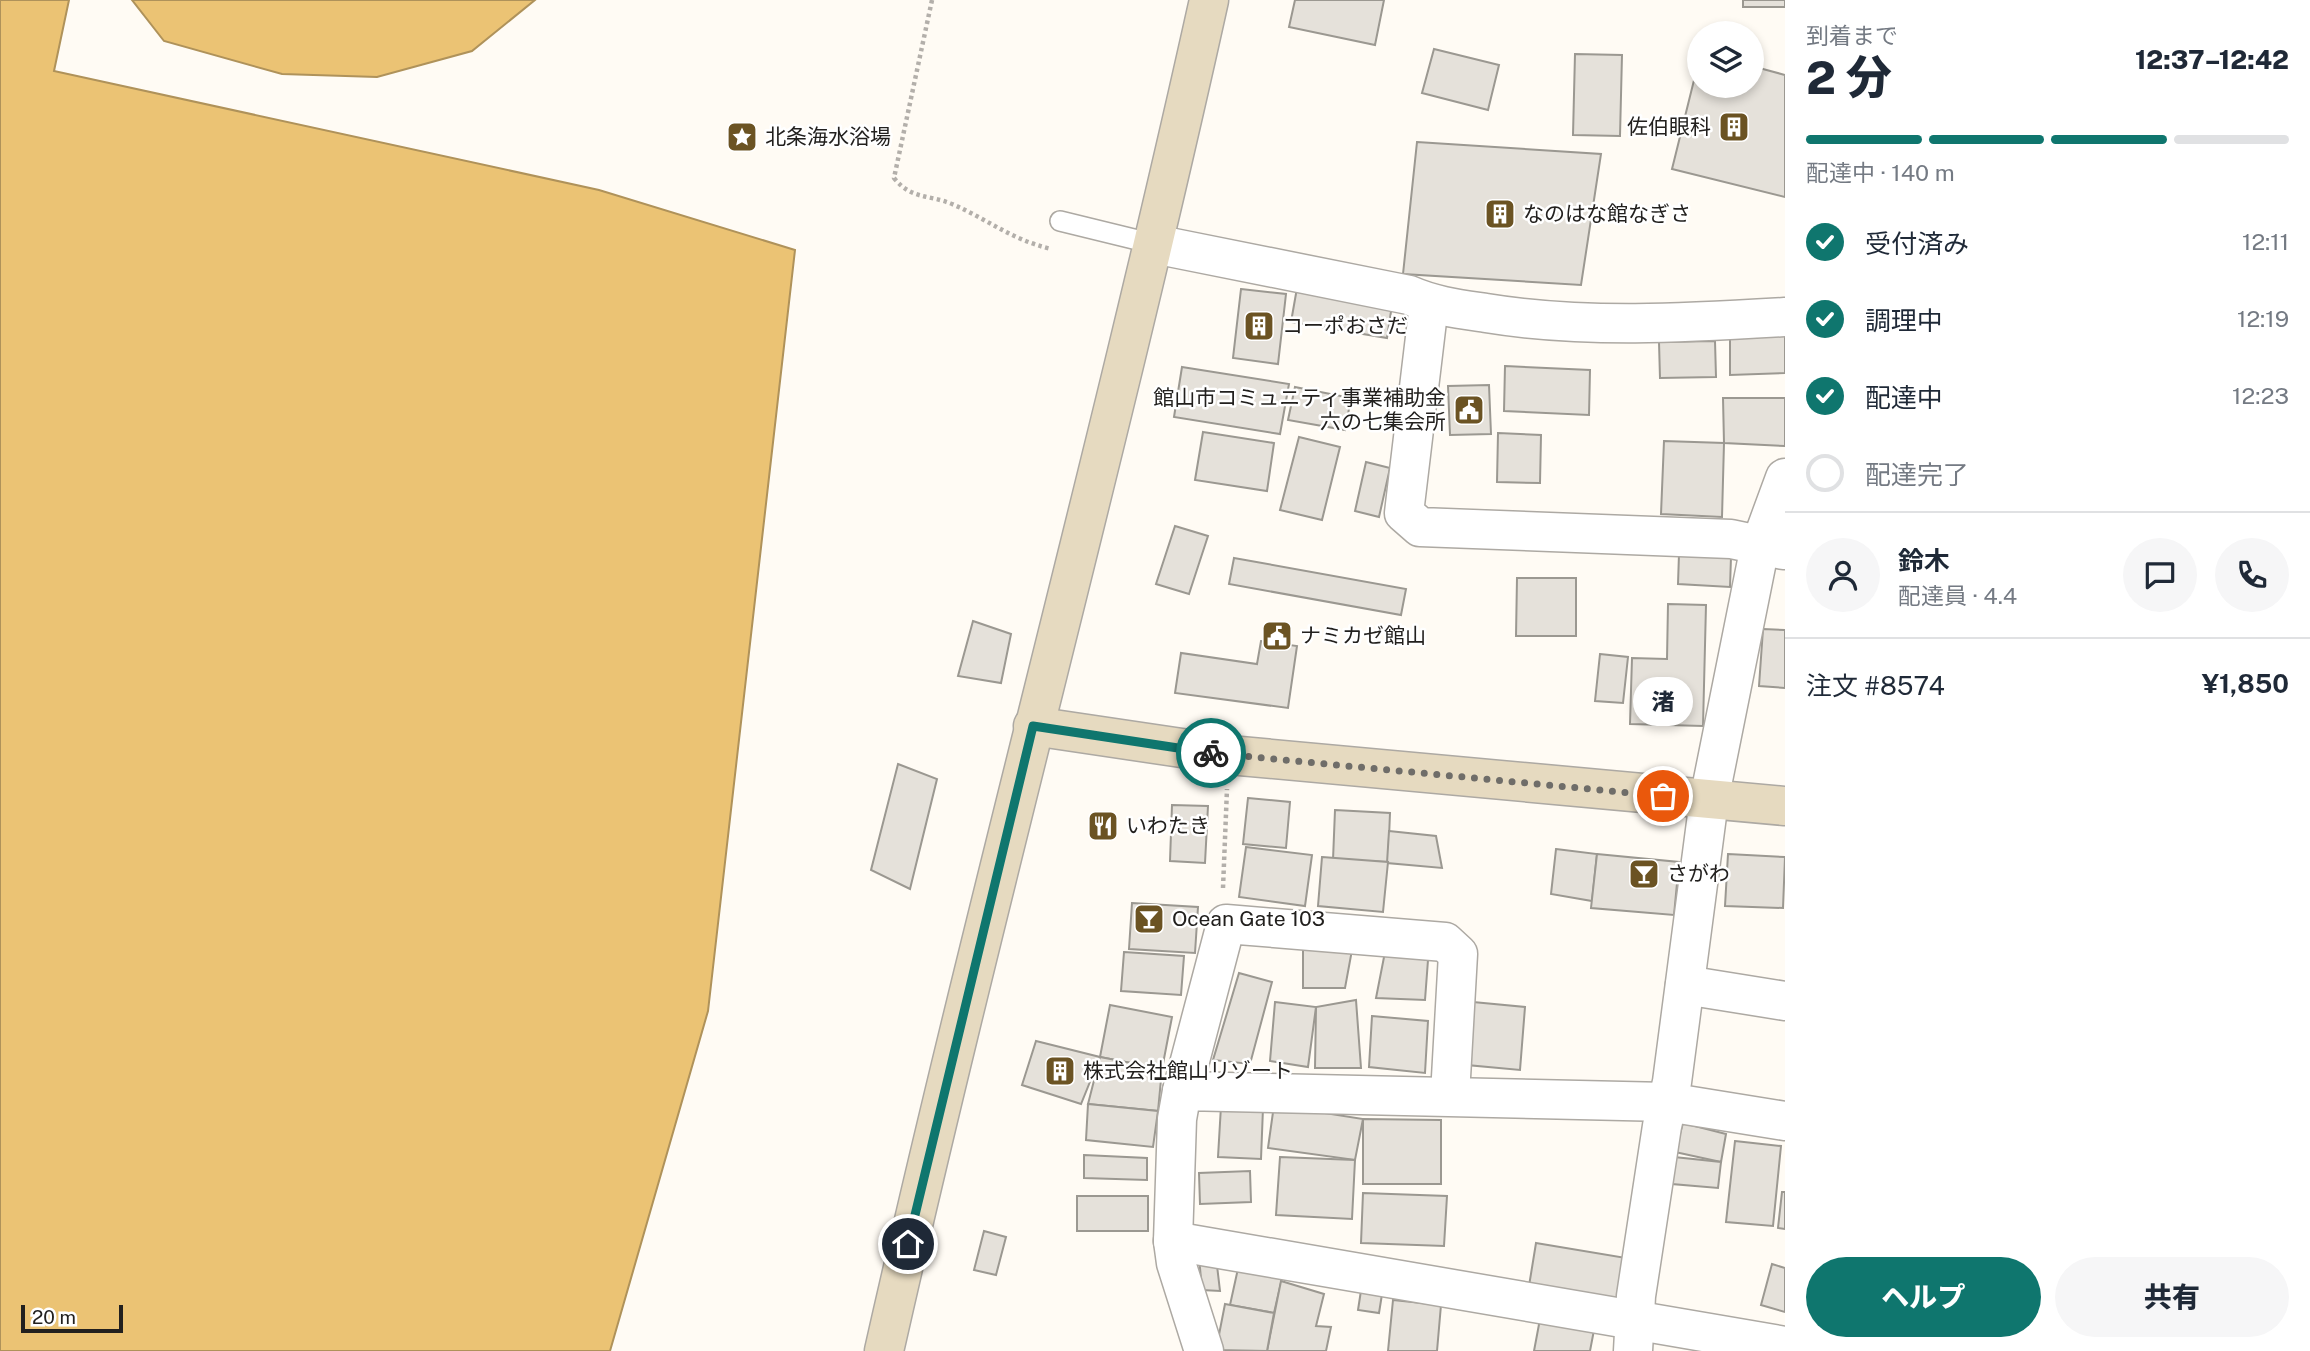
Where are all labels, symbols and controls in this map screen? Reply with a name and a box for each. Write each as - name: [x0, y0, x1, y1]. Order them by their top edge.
- map controls: [1687, 21, 1764, 98]
- button: layers: [1687, 21, 1764, 98]
- text: 到着まで: [1806, 22, 1898, 49]
- text: 12:37–12:42: [2135, 44, 2289, 75]
- text: 2 分: [1806, 50, 1892, 104]
- building icon: 佐伯眼科: [1717, 110, 1751, 144]
- place label: 佐伯眼科: [1627, 114, 1711, 139]
- place icon: 北条海水浴場: [725, 120, 759, 154]
- place label: 北条海水浴場: [765, 124, 891, 149]
- text: 配達中 · 140 m: [1806, 159, 1955, 186]
- building icon: なのはな館なぎさ: [1483, 197, 1517, 231]
- place label: なのはな館なぎさ: [1523, 201, 1691, 226]
- icon: check: [1806, 223, 1844, 261]
- text: 受付済み: [1865, 228, 1969, 259]
- text: 12:11: [2242, 228, 2289, 255]
- icon: check: [1806, 300, 1844, 338]
- text: 調理中: [1865, 305, 1943, 336]
- text: 12:19: [2237, 305, 2289, 332]
- building icon: コーポおさだ: [1242, 309, 1276, 343]
- place label: コーポおさだ: [1282, 313, 1408, 338]
- icon: check: [1806, 377, 1844, 415]
- text: 配達中: [1865, 382, 1943, 413]
- text: 12:23: [2232, 382, 2289, 409]
- place label: 館山市コミュニティ事業補助金 六の七集会所: [1153, 385, 1446, 434]
- public building icon: 館山市コミュニティ事業補助金 六の七集会所: [1452, 393, 1486, 427]
- text: 配達完了: [1865, 459, 1969, 490]
- button: person: [1806, 538, 1880, 612]
- button: chat: [2123, 538, 2197, 612]
- button: phone: [2215, 538, 2289, 612]
- text: 鈴木: [1898, 545, 1950, 576]
- text: 配達員 · 4.4: [1898, 582, 2017, 609]
- public building icon: ナミカゼ館山: [1260, 619, 1294, 653]
- place label: ナミカゼ館山: [1300, 623, 1426, 648]
- text: ¥1,850: [2202, 668, 2289, 699]
- text: 注文 #8574: [1806, 670, 1945, 701]
- callout: 渚: [1633, 677, 1693, 726]
- text: 渚: [1652, 688, 1675, 715]
- courier: [1176, 718, 1246, 788]
- icon: bike: [1192, 734, 1230, 772]
- pin: [1633, 766, 1693, 826]
- icon: bag: [1644, 777, 1682, 815]
- restaurant icon: いわたき: [1086, 809, 1120, 843]
- place label: いわたき: [1126, 813, 1210, 838]
- bar icon: さがわ: [1627, 857, 1661, 891]
- place label: さがわ: [1667, 861, 1730, 886]
- bar icon: Ocean Gate 103: [1132, 902, 1166, 936]
- place label: Ocean Gate 103: [1172, 906, 1325, 931]
- building icon: 株式会社館山リゾート: [1043, 1054, 1077, 1088]
- place label: 株式会社館山リゾート: [1083, 1058, 1293, 1083]
- pin: [878, 1214, 938, 1274]
- icon: home: [889, 1225, 927, 1263]
- button: ヘルプ: [1806, 1257, 2041, 1337]
- button: 共有: [2055, 1257, 2289, 1337]
- scale bar: [21, 1302, 122, 1334]
- text: 20 m: [32, 1306, 76, 1328]

